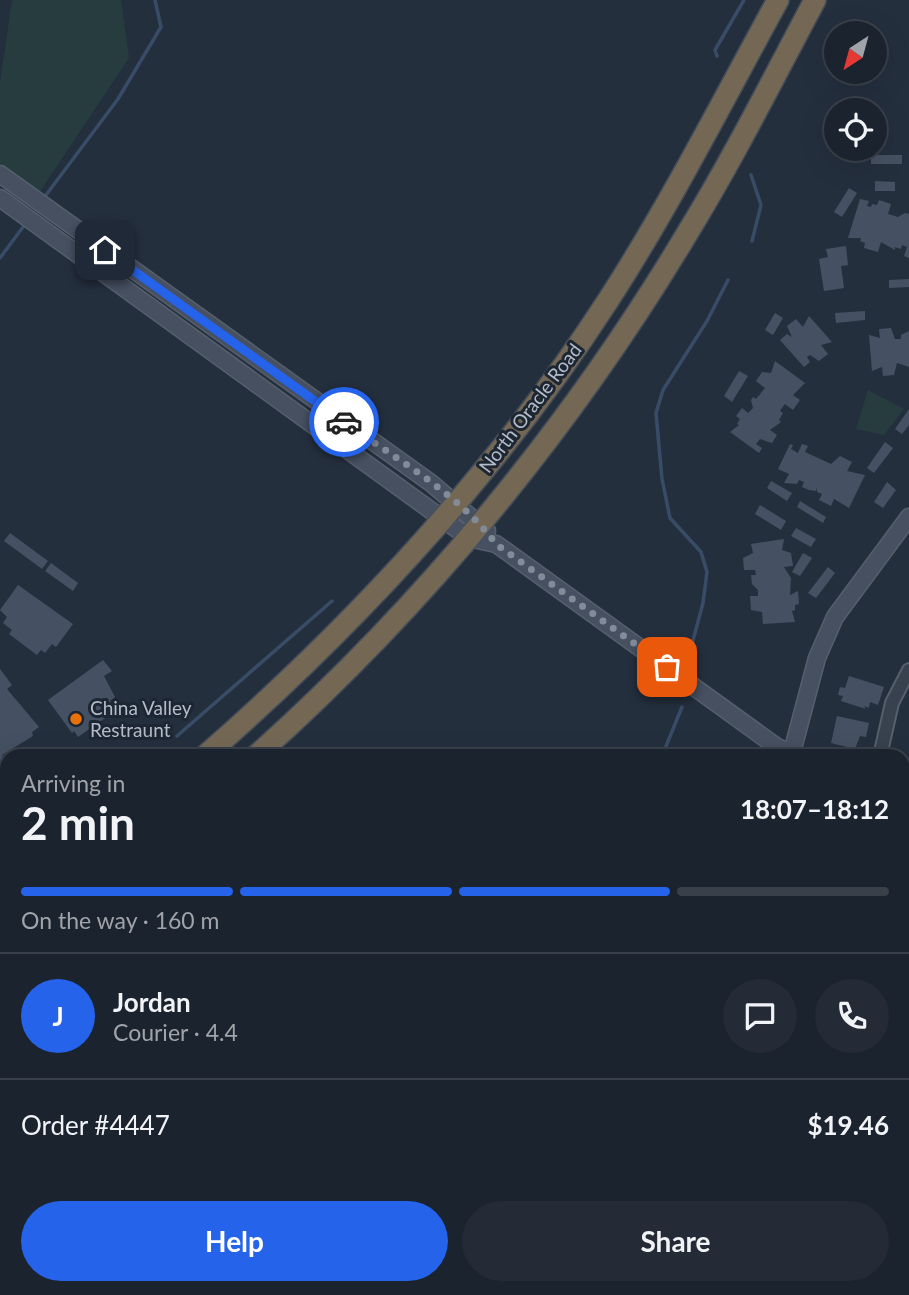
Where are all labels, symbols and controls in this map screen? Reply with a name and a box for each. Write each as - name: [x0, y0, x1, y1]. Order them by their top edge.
- north arrow: [824, 21, 887, 84]
- map controls: [824, 21, 887, 161]
- button: locate: [824, 98, 887, 161]
- pin: [75, 220, 135, 280]
- icon: home: [86, 231, 124, 269]
- street label: North Oracle Road: [473, 338, 586, 477]
- courier: [309, 387, 379, 457]
- icon: car: [325, 403, 363, 441]
- pin: [637, 637, 697, 697]
- icon: bag: [648, 648, 686, 686]
- place label: China Valley Restraunt: [90, 696, 192, 741]
- marker: China Valley Restraunt: [68, 711, 84, 727]
- text: Arriving in: [21, 769, 125, 797]
- text: 18:07–18:12: [740, 793, 889, 825]
- text: 2 min: [21, 795, 135, 850]
- text: On the way · 160 m: [21, 906, 220, 934]
- button: chat: [723, 979, 797, 1053]
- button: phone: [815, 979, 889, 1053]
- text: Jordan: [113, 986, 191, 1018]
- text: J: [52, 1000, 64, 1032]
- text: Courier · 4.4: [113, 1018, 238, 1046]
- text: Order #4447: [21, 1109, 170, 1141]
- text: $19.46: [807, 1109, 889, 1141]
- button: Help: [21, 1201, 448, 1281]
- button: Share: [462, 1201, 889, 1281]

